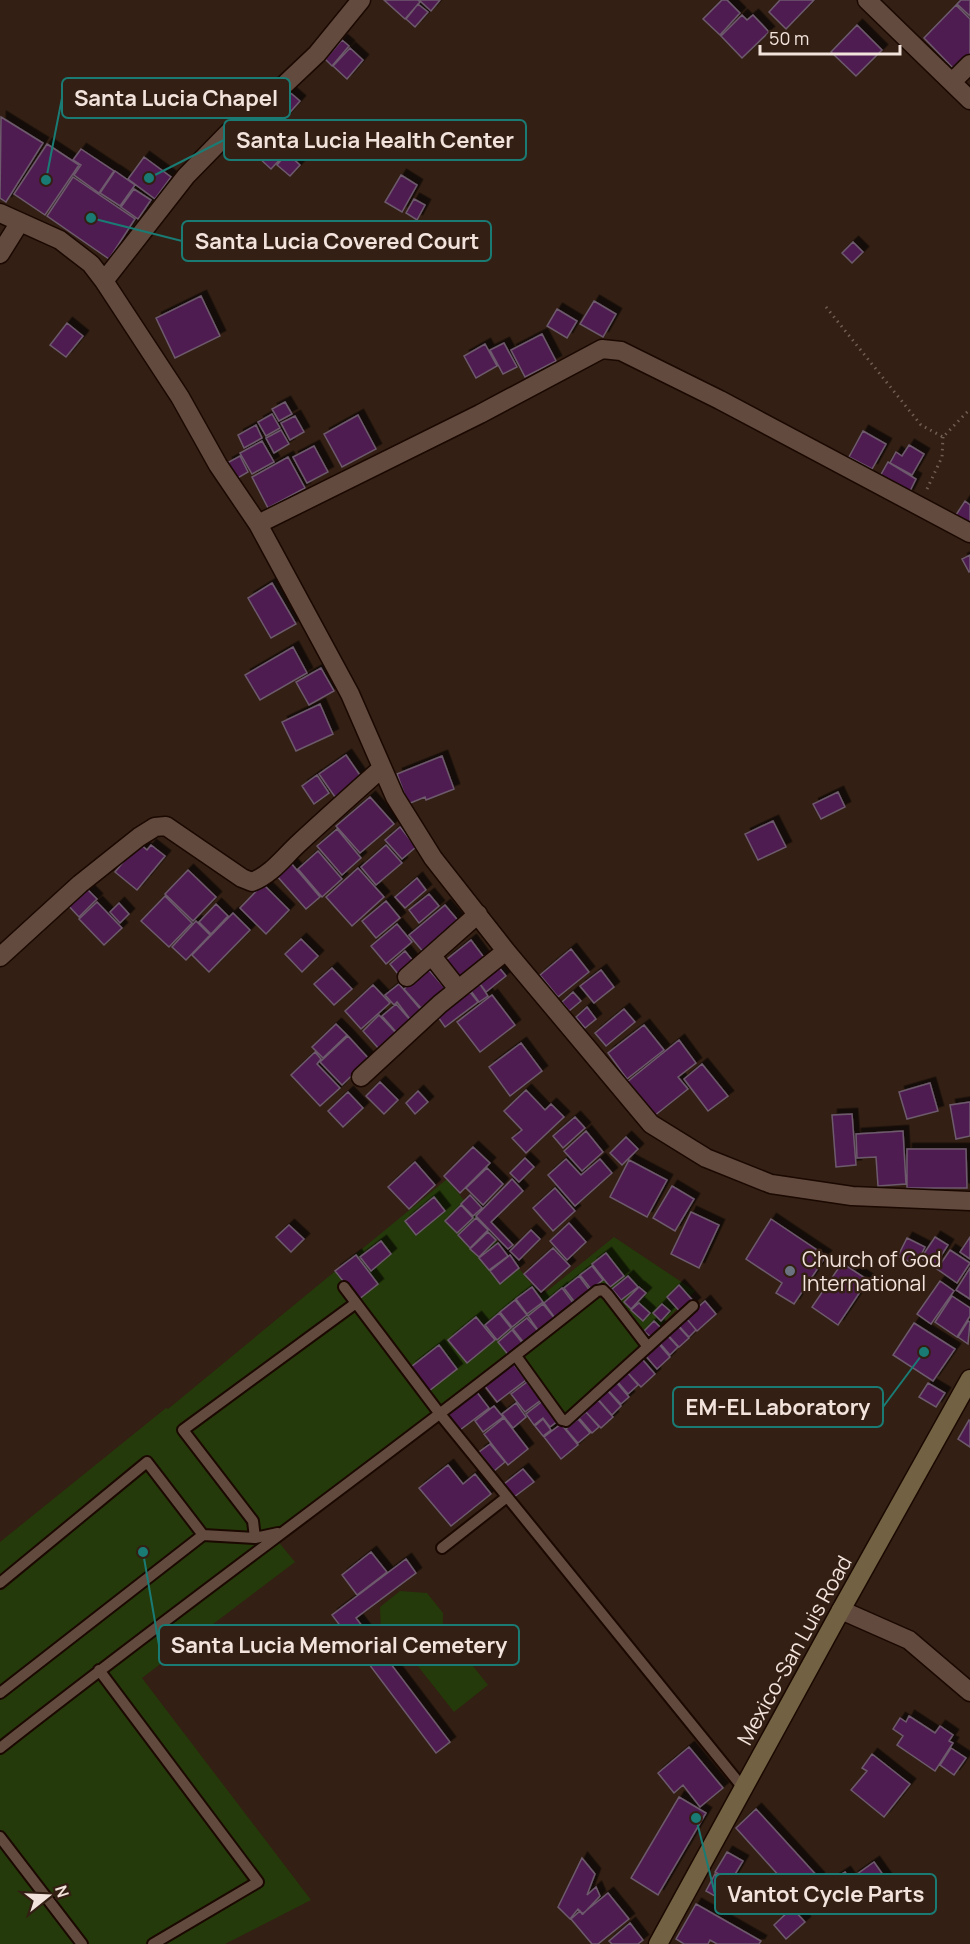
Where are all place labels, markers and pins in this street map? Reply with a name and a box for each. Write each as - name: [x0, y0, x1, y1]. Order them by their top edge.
- callout: Santa Lucia Chapel: [62, 78, 290, 118]
- callout: Santa Lucia Health Center: [224, 120, 526, 160]
- callout: Santa Lucia Covered Court: [182, 221, 491, 261]
- place label: Church of God International: [802, 1245, 941, 1297]
- marker: Church of God International: [783, 1264, 797, 1278]
- callout: EM-EL Laboratory: [673, 1387, 883, 1427]
- callout: Santa Lucia Memorial Cemetery: [159, 1625, 519, 1665]
- callout: Vantot Cycle Parts: [715, 1874, 936, 1914]

